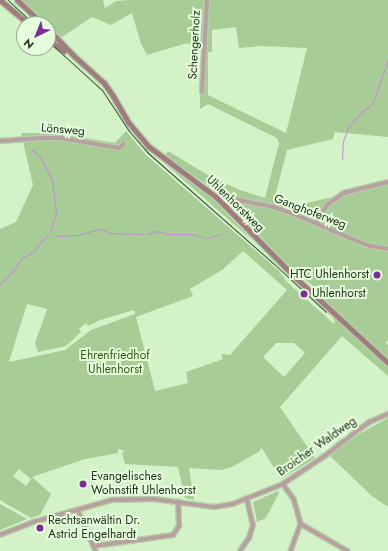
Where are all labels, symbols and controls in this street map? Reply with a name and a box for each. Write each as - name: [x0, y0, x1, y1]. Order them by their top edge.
- street label: Schengerholz: [186, 10, 204, 80]
- north arrow: [16, 16, 56, 56]
- text: N: [20, 35, 37, 53]
- street label: Lönsweg: [40, 121, 86, 139]
- street label: Uhlenhorstweg: [203, 173, 267, 235]
- street label: Ganghoferweg: [272, 192, 348, 232]
- place label: HTC Uhlenhorst: [290, 268, 369, 282]
- marker: HTC Uhlenhorst: [372, 270, 382, 280]
- place label: Uhlenhorst: [312, 287, 366, 301]
- marker: Uhlenhorst: [299, 289, 309, 299]
- park label: Ehrenfriedhof Uhlenhorst: [80, 349, 150, 377]
- street label: Broicher Waldweg: [275, 414, 359, 480]
- place label: Evangelisches Wohnstift Uhlenhorst: [91, 470, 196, 498]
- marker: Evangelisches Wohnstift Uhlenhorst: [78, 479, 88, 489]
- place label: Rechtsanwältin Dr. Astrid Engelhardt: [48, 514, 140, 542]
- marker: Rechtsanwältin Dr. Astrid Engelhardt: [35, 523, 45, 533]

